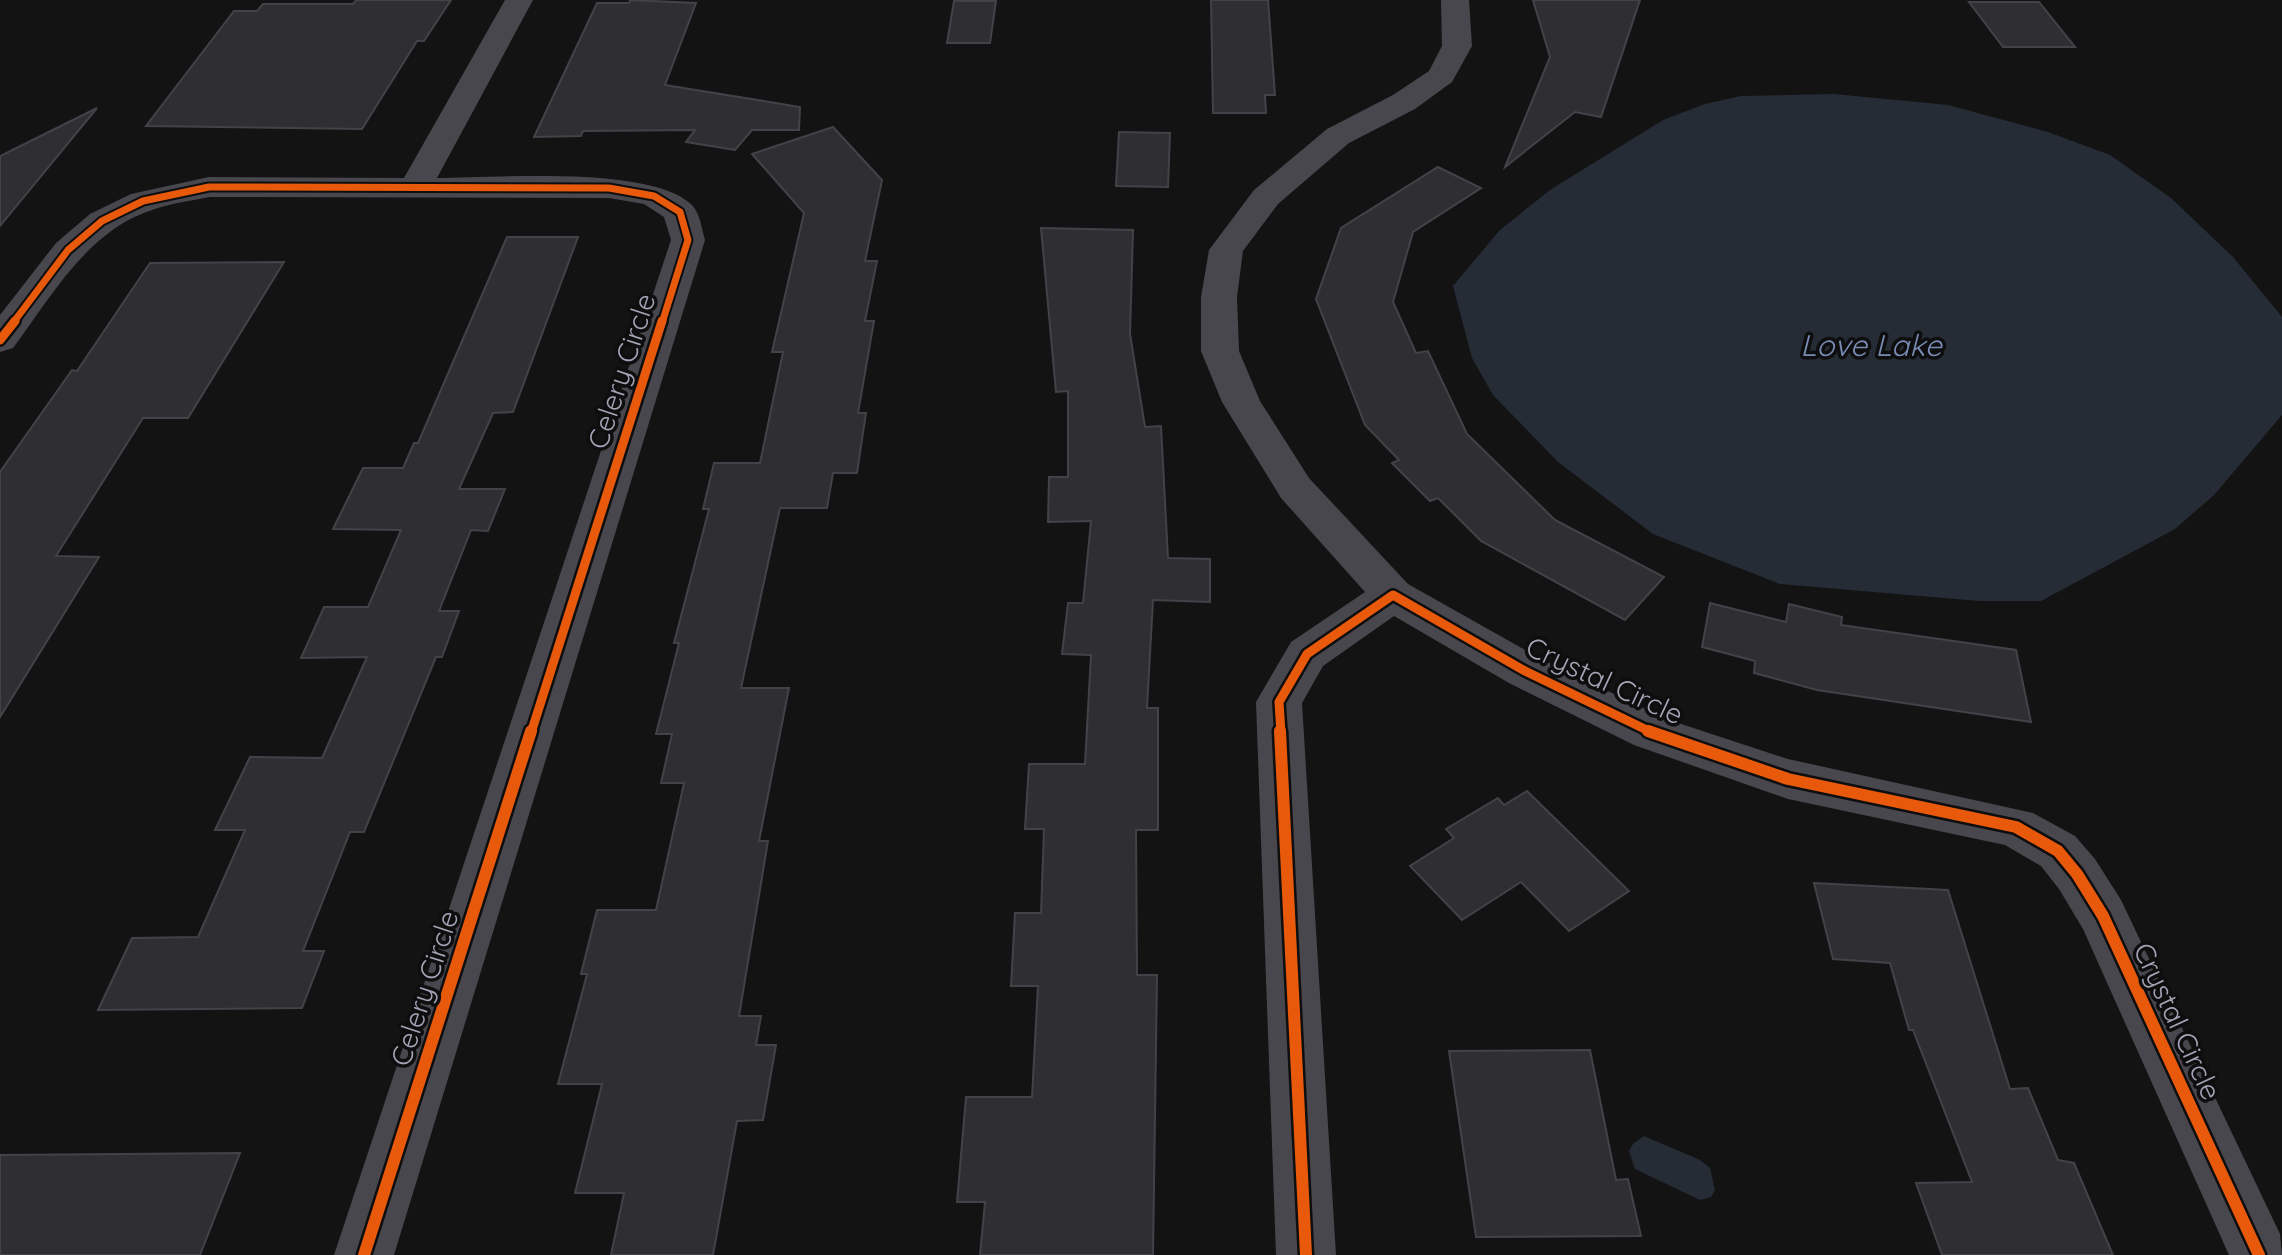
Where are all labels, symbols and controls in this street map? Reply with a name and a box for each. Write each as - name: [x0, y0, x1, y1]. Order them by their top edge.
- street label: Celery Circle: [579, 289, 663, 453]
- water label: Love Lake: [1800, 326, 1943, 364]
- street label: Crystal Circle: [1521, 628, 1689, 732]
- street label: Celery Circle: [382, 906, 466, 1070]
- street label: Crystal Circle: [2126, 937, 2230, 1105]

